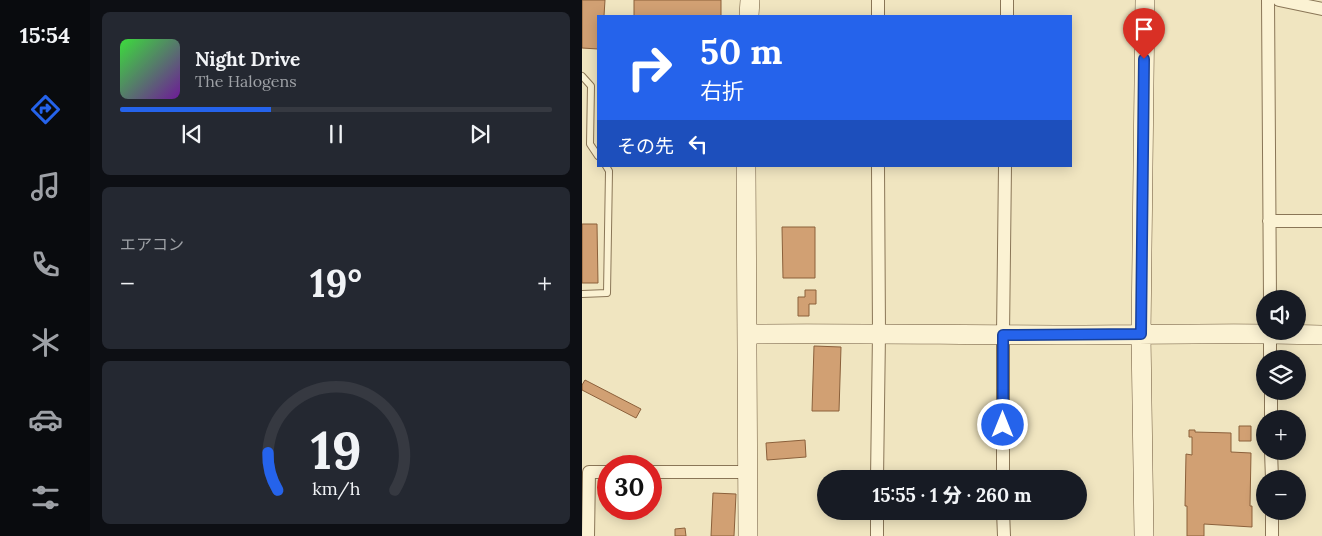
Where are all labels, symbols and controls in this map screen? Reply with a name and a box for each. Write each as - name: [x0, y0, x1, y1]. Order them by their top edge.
- pin: [1123, 8, 1165, 59]
- icon: arrive: [1130, 15, 1158, 43]
- text: 15:54: [20, 21, 70, 49]
- text: 50 m: [700, 29, 783, 74]
- icon: right: [617, 35, 682, 100]
- text: Night Drive: [195, 47, 300, 71]
- text: The Halogens: [195, 71, 297, 91]
- text: 右折: [700, 77, 744, 105]
- icon: directions: [28, 92, 63, 127]
- icon: previous: [178, 120, 206, 148]
- icon: pause: [322, 120, 350, 148]
- icon: next: [466, 120, 494, 148]
- icon: left: [684, 130, 712, 158]
- text: その先: [617, 134, 674, 158]
- icon: music: [28, 169, 63, 204]
- text: エアコン: [120, 234, 184, 254]
- icon: phone: [28, 247, 63, 282]
- text: 19°: [310, 259, 362, 307]
- text: −: [120, 266, 135, 302]
- text: +: [537, 266, 552, 302]
- map controls: [1256, 290, 1306, 520]
- button: sound: [1256, 290, 1306, 340]
- icon: climate: [28, 325, 63, 360]
- button: layers: [1256, 350, 1306, 400]
- position arrow: [976, 398, 1028, 450]
- icon: car: [28, 402, 63, 437]
- button: +: [1256, 410, 1306, 460]
- text: 19: [310, 417, 362, 483]
- speed limit sign: 30: [597, 455, 662, 520]
- button: −: [1256, 470, 1306, 520]
- text: km/h: [312, 477, 360, 500]
- icon: filters: [28, 480, 63, 515]
- text: 15:55 · 1 分 · 260 m: [872, 483, 1032, 507]

